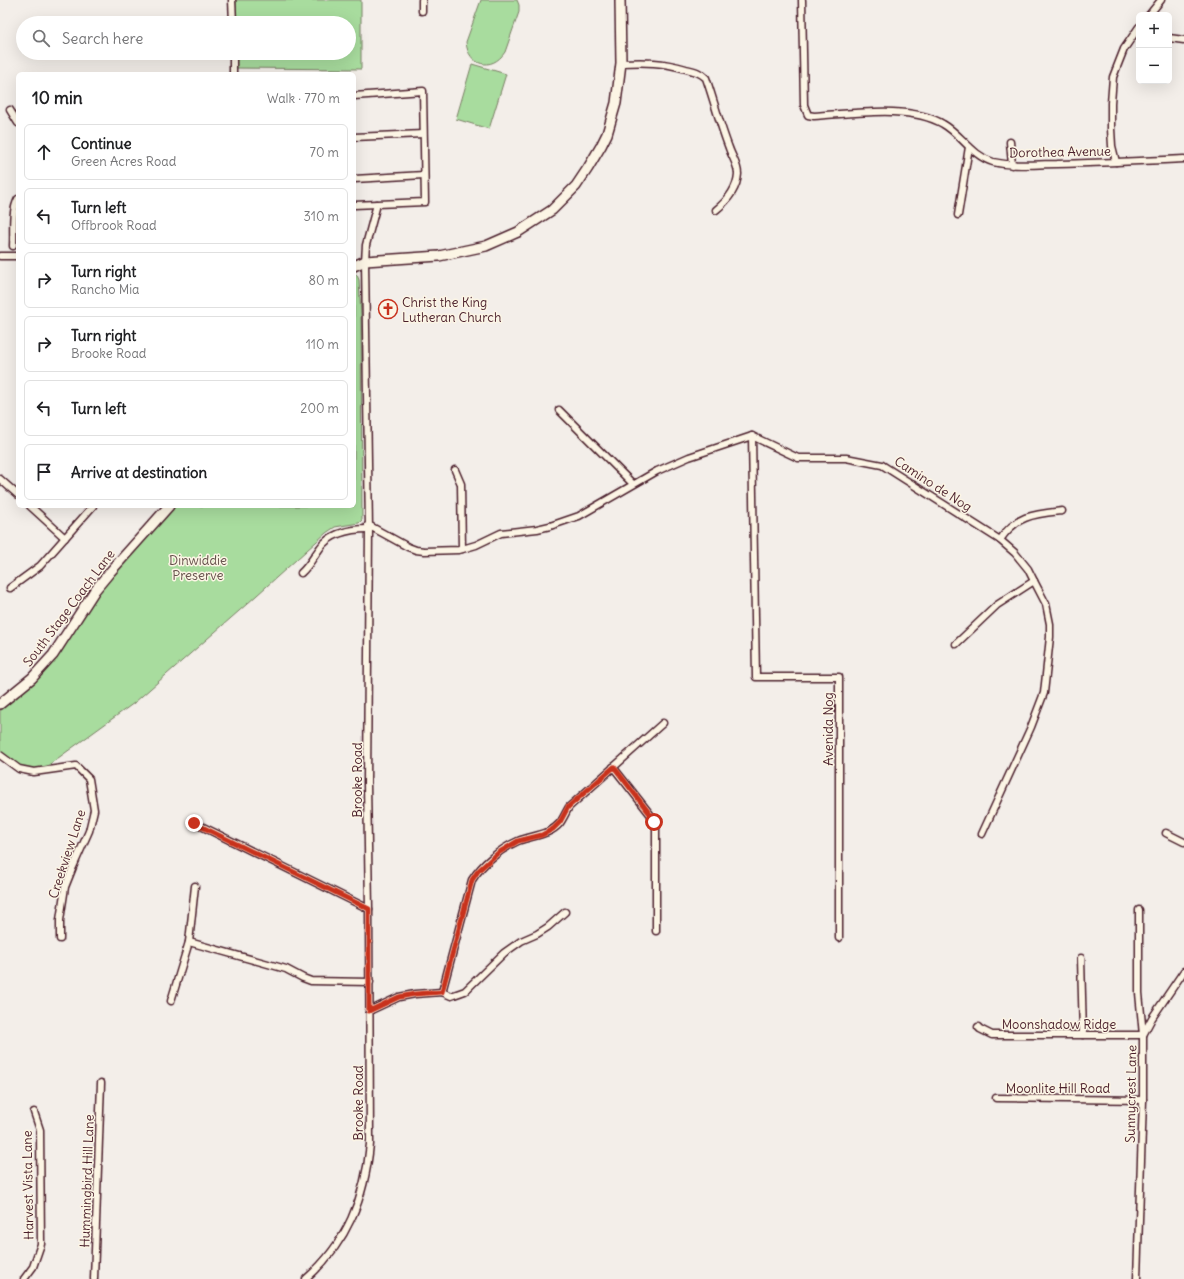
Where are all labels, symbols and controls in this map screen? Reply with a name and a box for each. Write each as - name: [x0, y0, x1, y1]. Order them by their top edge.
- map controls: [1136, 12, 1172, 84]
- button: +: [1136, 12, 1172, 48]
- search box: [16, 16, 356, 60]
- icon: search: [30, 27, 52, 49]
- text: Search here: [62, 29, 143, 48]
- button: −: [1136, 48, 1172, 84]
- text: 10 min: [32, 87, 83, 109]
- text: Walk · 770 m: [267, 90, 340, 107]
- text: Continue: [71, 134, 132, 153]
- icon: ahead: [33, 141, 55, 163]
- street label: Dorothea Avenue: [1009, 143, 1111, 161]
- text: 70 m: [310, 144, 339, 161]
- text: Green Acres Road: [71, 153, 176, 170]
- text: Turn left: [71, 198, 126, 217]
- icon: left: [33, 205, 55, 227]
- text: 310 m: [304, 208, 339, 225]
- text: Offbrook Road: [71, 217, 157, 234]
- text: Turn right: [71, 262, 136, 281]
- icon: right: [33, 269, 55, 291]
- text: 80 m: [308, 272, 339, 289]
- text: Rancho Mia: [71, 281, 140, 298]
- place label: Christ the King Lutheran Church: [402, 294, 502, 326]
- church icon: Christ the King Lutheran Church: [377, 298, 399, 320]
- text: Turn right: [71, 326, 136, 345]
- icon: right: [33, 333, 55, 355]
- text: 110 m: [306, 336, 339, 353]
- text: Brooke Road: [71, 345, 146, 362]
- icon: left: [33, 397, 55, 419]
- text: Turn left: [71, 399, 126, 418]
- text: 200 m: [300, 400, 339, 417]
- street label: Camino de Nog: [891, 453, 975, 515]
- icon: arrive: [33, 461, 55, 483]
- text: Arrive at destination: [71, 463, 207, 482]
- street label: South Stage Coach Lane: [19, 546, 119, 670]
- park label: Dinwiddie Preserve: [169, 552, 227, 584]
- street label: Avenida Nog: [820, 692, 837, 766]
- street label: Brooke Road: [349, 742, 366, 818]
- street label: Creekview Lane: [45, 807, 89, 901]
- route start: [645, 813, 663, 831]
- route end: [185, 814, 203, 832]
- street label: Moonshadow Ridge: [1002, 1016, 1116, 1033]
- street label: Sunnycrest Lane: [1122, 1045, 1140, 1143]
- street label: Brooke Road: [350, 1065, 367, 1141]
- street label: Moonlite Hill Road: [1006, 1080, 1111, 1097]
- street label: Hummingbird Hill Lane: [76, 1114, 98, 1248]
- street label: Harvest Vista Lane: [19, 1130, 37, 1240]

